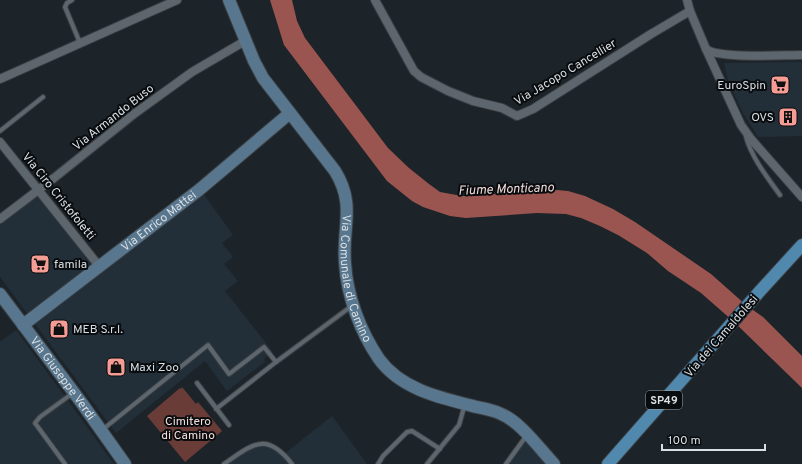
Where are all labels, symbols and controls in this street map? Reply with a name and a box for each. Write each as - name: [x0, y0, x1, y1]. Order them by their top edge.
- street label: Via Jacopo Cancellier: [511, 36, 620, 110]
- supermarket icon: EuroSpin: [769, 74, 791, 96]
- place label: EuroSpin: [717, 78, 766, 94]
- street label: Via Armando Buso: [70, 81, 158, 155]
- building icon: OVS: [777, 106, 799, 128]
- place label: OVS: [751, 110, 774, 126]
- street label: Via Ciro Cristofoletti: [18, 150, 98, 244]
- water label: Fiume Monticano: [458, 180, 554, 200]
- street label: Via Enrico Mattei: [118, 188, 200, 256]
- street label: Via Comunale di Camino: [336, 214, 375, 346]
- supermarket icon: famila: [29, 253, 51, 275]
- place label: famila: [54, 257, 87, 273]
- street label: Via dei Camaldolesi: [681, 292, 762, 381]
- shop icon: MEB S.r.l.: [48, 318, 70, 340]
- place label: MEB S.r.l.: [73, 322, 123, 338]
- street label: Via Giuseppe Verdi: [26, 334, 98, 424]
- shop icon: Maxi Zoo: [105, 356, 127, 378]
- place label: Maxi Zoo: [130, 360, 179, 376]
- road number: SP49: [646, 391, 682, 409]
- park label: Cimitero di Camino: [161, 414, 215, 444]
- scale bar: [662, 426, 765, 452]
- text: 100 m: [668, 433, 701, 449]

